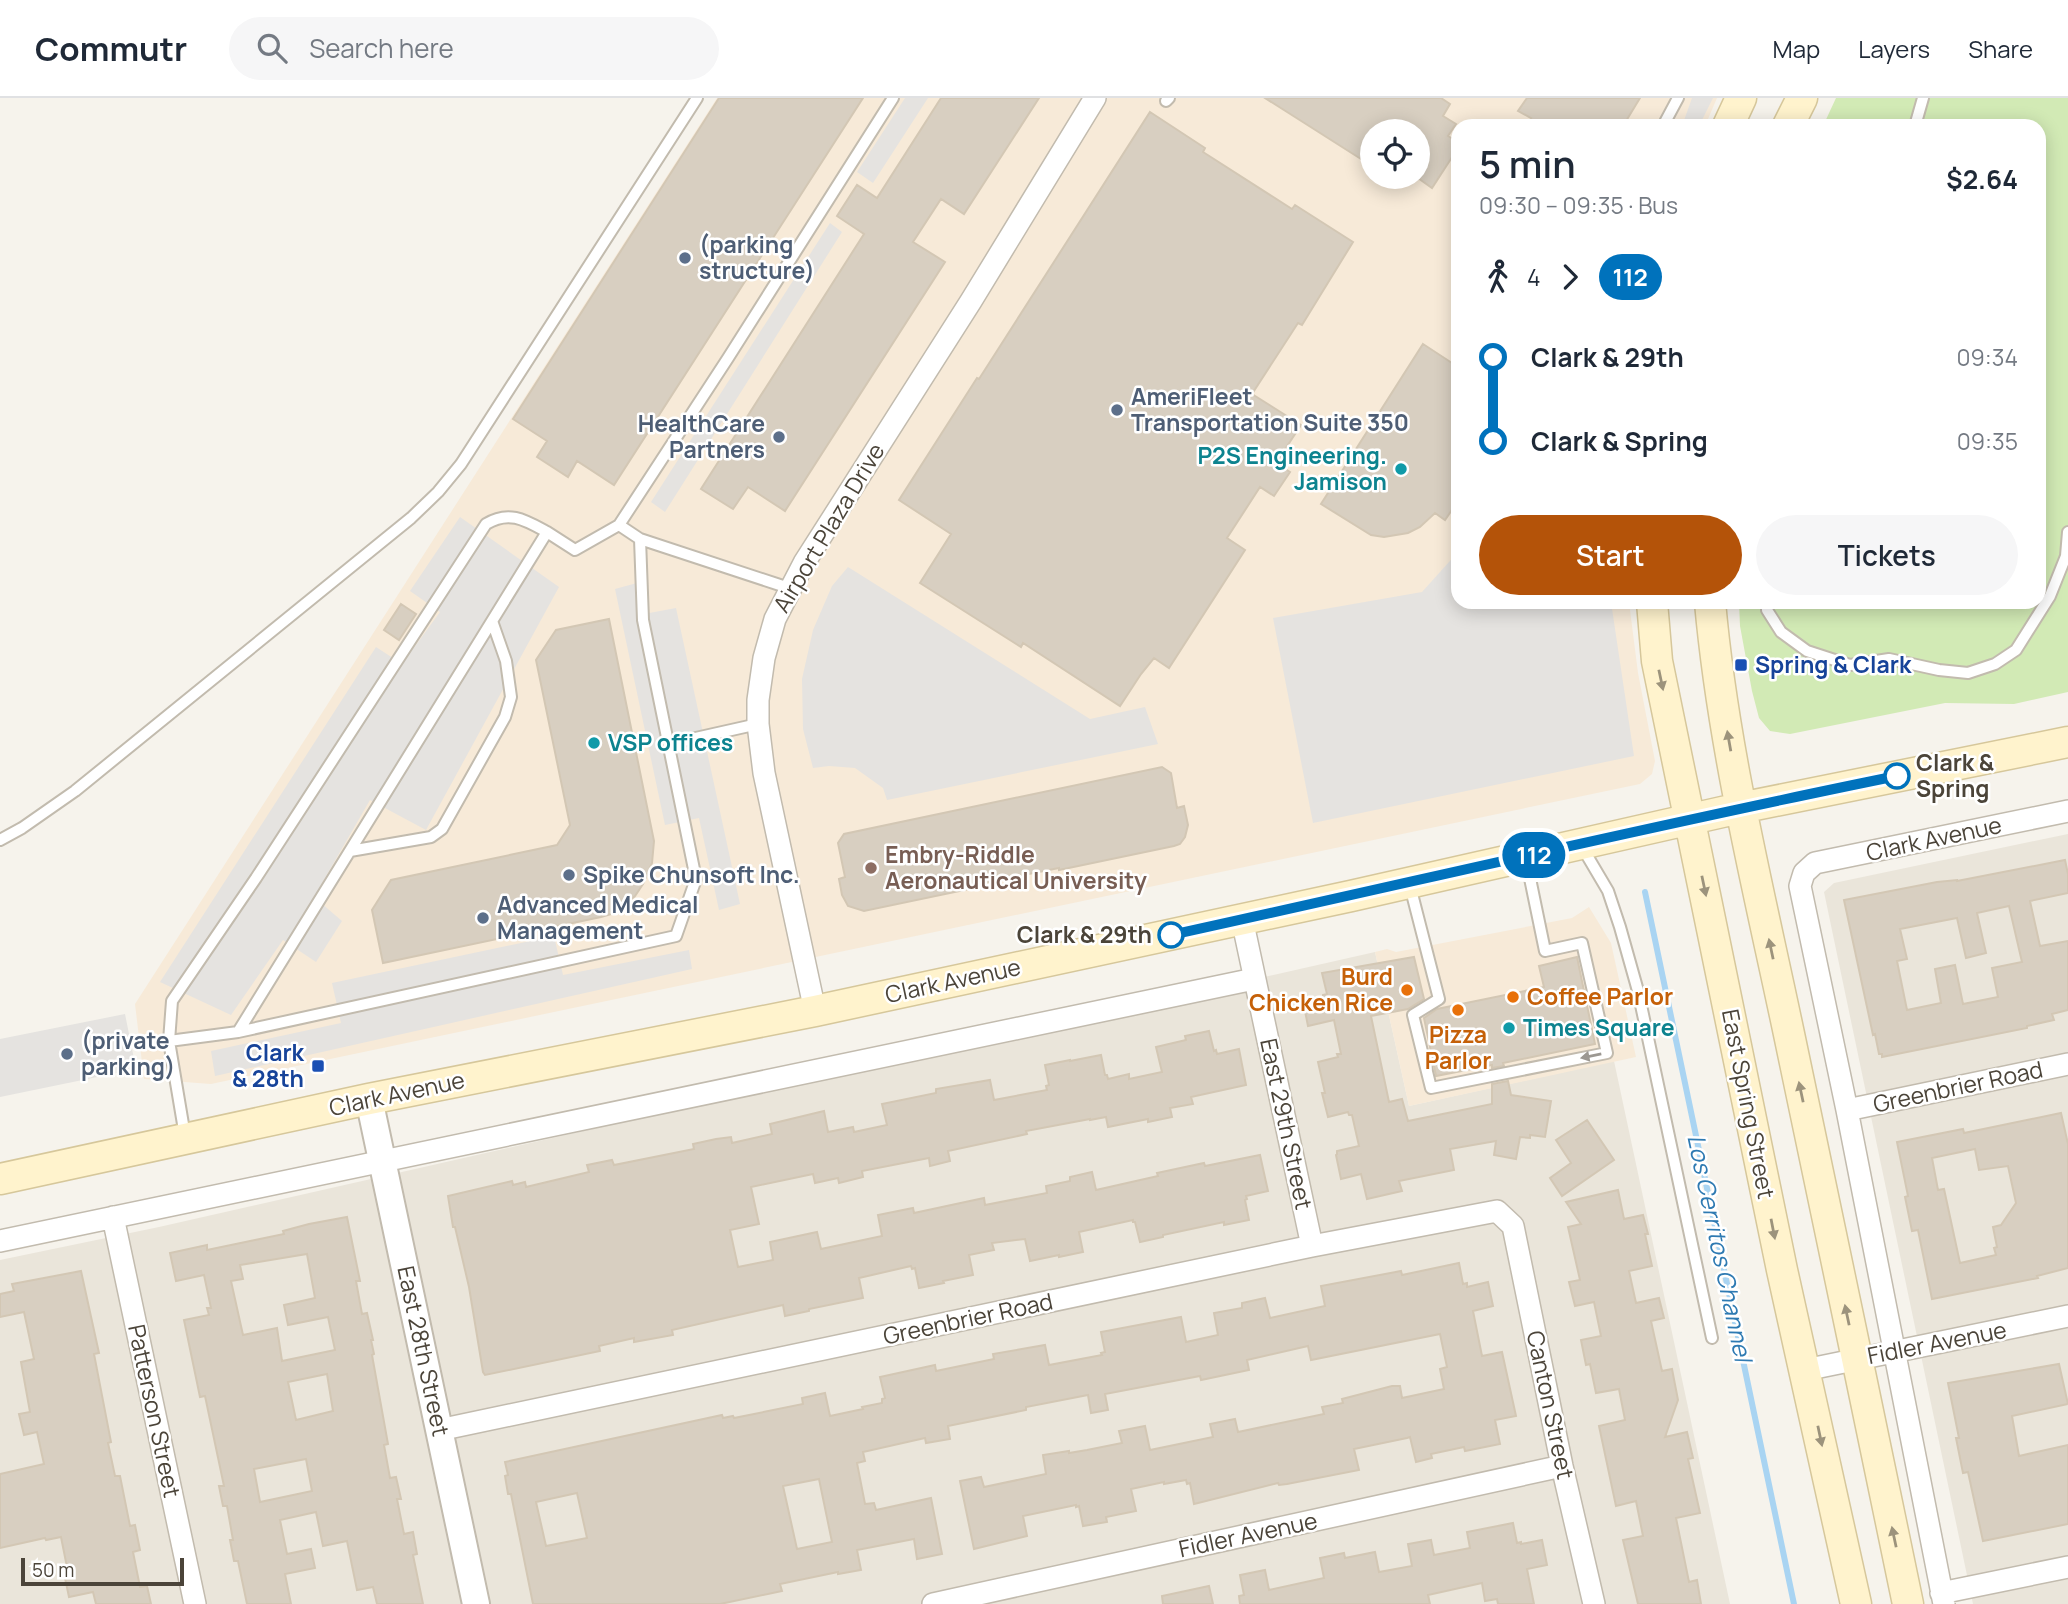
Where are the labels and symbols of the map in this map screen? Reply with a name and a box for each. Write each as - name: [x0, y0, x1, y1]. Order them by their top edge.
- place label: (parking structure): [699, 228, 815, 286]
- marker: (parking structure): [677, 250, 693, 266]
- place label: AmeriFleet Transportation Suite 350: [1131, 380, 1409, 438]
- marker: AmeriFleet Transportation Suite 350: [1109, 402, 1125, 418]
- place label: HealthCare Partners: [638, 407, 765, 465]
- marker: HealthCare Partners: [771, 429, 787, 445]
- street label: Airport Plaza Drive: [765, 437, 891, 618]
- place label: P2S Engineering. Jamison: [1197, 439, 1387, 497]
- marker: P2S Engineering. Jamison: [1393, 461, 1409, 477]
- place label: Spring & Clark: [1755, 648, 1912, 680]
- marker: Spring & Clark: [1733, 657, 1749, 673]
- one-way arrow: [1656, 669, 1667, 691]
- place label: VSP offices: [608, 726, 733, 758]
- one-way arrow: [1723, 730, 1734, 752]
- marker: VSP offices: [586, 735, 602, 751]
- place label: Clark & Spring: [1916, 746, 1995, 804]
- marker: Clark & Spring: [1884, 763, 1910, 789]
- street label: Clark Avenue: [1863, 808, 2004, 868]
- line badge: 112: [1494, 832, 1574, 878]
- place label: Embry-Riddle Aeronautical University: [885, 838, 1147, 896]
- place label: Spike Chunsoft Inc.: [583, 858, 800, 890]
- marker: Embry-Riddle Aeronautical University: [863, 860, 879, 876]
- marker: Spike Chunsoft Inc.: [561, 867, 577, 883]
- one-way arrow: [1698, 875, 1709, 897]
- place label: Advanced Medical Management: [497, 888, 699, 946]
- marker: Advanced Medical Management: [475, 910, 491, 926]
- place label: Clark & 29th: [1017, 918, 1152, 950]
- marker: Clark & 29th: [1158, 922, 1184, 948]
- one-way arrow: [1765, 938, 1776, 960]
- street label: Clark Avenue: [882, 950, 1023, 1010]
- place label: Burd Chicken Rice: [1249, 960, 1393, 1018]
- place label: Coffee Parlor: [1527, 980, 1673, 1012]
- marker: Burd Chicken Rice: [1399, 982, 1415, 998]
- marker: Coffee Parlor: [1505, 989, 1521, 1005]
- marker: Pizza Parlor: [1450, 1002, 1466, 1018]
- street label: East Spring Street: [1715, 1006, 1783, 1201]
- place label: Times Square: [1523, 1011, 1675, 1043]
- place label: Pizza Parlor: [1425, 1018, 1491, 1076]
- marker: Times Square: [1501, 1020, 1517, 1036]
- place label: (private parking): [81, 1024, 175, 1082]
- street label: East 29th Street: [1253, 1035, 1321, 1212]
- place label: Clark & 28th: [232, 1036, 305, 1094]
- marker: (private parking): [59, 1046, 75, 1062]
- one-way arrow: [1580, 1051, 1602, 1062]
- street label: Greenbrier Road: [1870, 1052, 2046, 1120]
- marker: Clark & 28th: [310, 1058, 326, 1074]
- street label: Clark Avenue: [326, 1063, 467, 1123]
- one-way arrow: [1796, 1081, 1807, 1103]
- water label: Los Cerritos Channel: [1680, 1131, 1761, 1368]
- one-way arrow: [1768, 1218, 1779, 1240]
- street label: East 28th Street: [390, 1263, 458, 1439]
- street label: Greenbrier Road: [880, 1284, 1056, 1352]
- one-way arrow: [1842, 1304, 1853, 1326]
- street label: Fidler Avenue: [1865, 1313, 2009, 1371]
- street label: Patterson Street: [121, 1321, 189, 1500]
- street label: Canton Street: [1520, 1328, 1582, 1482]
- one-way arrow: [1814, 1425, 1825, 1447]
- street label: Fidler Avenue: [1175, 1504, 1320, 1564]
- one-way arrow: [1888, 1526, 1899, 1548]
- scale bar: [21, 1555, 184, 1587]

